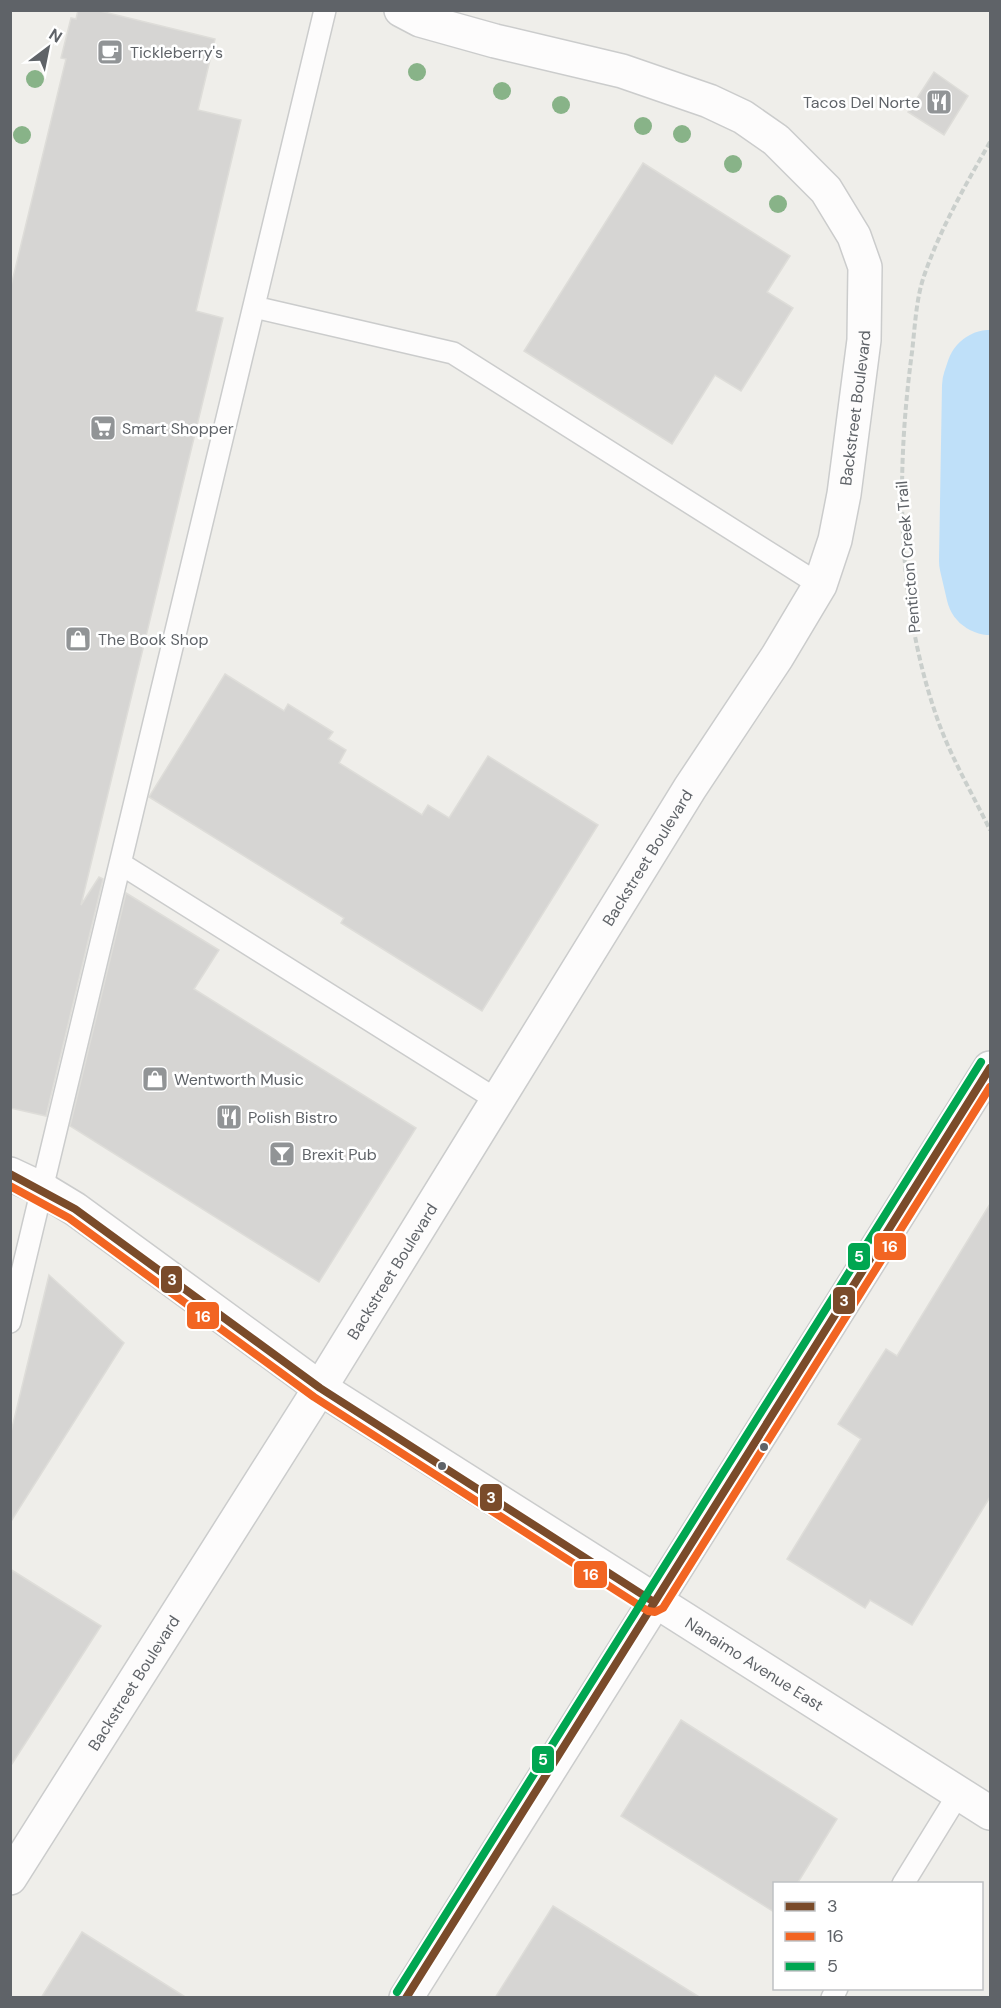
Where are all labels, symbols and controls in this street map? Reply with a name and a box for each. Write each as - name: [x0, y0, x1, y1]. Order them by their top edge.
- north arrow: [18, 18, 78, 78]
- text: N: [45, 24, 66, 48]
- cafe icon: Tickleberry's: [95, 37, 125, 67]
- place label: Tickleberry's: [130, 42, 223, 63]
- restaurant icon: Tacos Del Norte: [924, 87, 954, 117]
- place label: Tacos Del Norte: [803, 92, 920, 113]
- street label: Backstreet Boulevard: [835, 330, 875, 487]
- supermarket icon: Smart Shopper: [88, 413, 118, 443]
- place label: Smart Shopper: [122, 418, 234, 439]
- street label: Penticton Creek Trail: [891, 480, 925, 634]
- shop icon: The Book Shop: [63, 624, 93, 654]
- place label: The Book Shop: [98, 629, 208, 650]
- street label: Backstreet Boulevard: [597, 786, 697, 930]
- shop icon: Wentworth Music: [140, 1064, 170, 1094]
- place label: Wentworth Music: [174, 1069, 304, 1090]
- restaurant icon: Polish Bistro: [214, 1102, 244, 1132]
- place label: Polish Bistro: [248, 1107, 338, 1128]
- bar icon: Brexit Pub: [267, 1139, 297, 1169]
- place label: Brexit Pub: [302, 1144, 377, 1165]
- street label: Backstreet Boulevard: [342, 1199, 442, 1343]
- line badge: 16: [873, 1232, 907, 1261]
- text: 16: [882, 1236, 898, 1257]
- line badge: 5: [847, 1242, 871, 1271]
- text: 5: [854, 1246, 864, 1267]
- line badge: 3: [160, 1265, 183, 1294]
- text: 3: [167, 1269, 177, 1290]
- line badge: 3: [832, 1286, 856, 1315]
- text: 3: [839, 1290, 849, 1311]
- line badge: 16: [186, 1301, 220, 1330]
- text: 16: [195, 1306, 211, 1327]
- unlabelled marker: [758, 1441, 770, 1453]
- unlabelled marker: [436, 1460, 448, 1472]
- line badge: 3: [479, 1483, 503, 1512]
- text: 3: [486, 1487, 496, 1508]
- line badge: 16: [573, 1560, 608, 1589]
- text: 16: [583, 1564, 599, 1585]
- street label: Backstreet Boulevard: [83, 1611, 184, 1754]
- street label: Nanaimo Avenue East: [681, 1612, 828, 1715]
- line badge: 5: [531, 1745, 555, 1774]
- text: 5: [538, 1749, 548, 1770]
- legend: [773, 1882, 983, 1990]
- text: 3: [827, 1894, 838, 1918]
- text: 16: [827, 1924, 844, 1948]
- text: 5: [827, 1954, 838, 1978]

